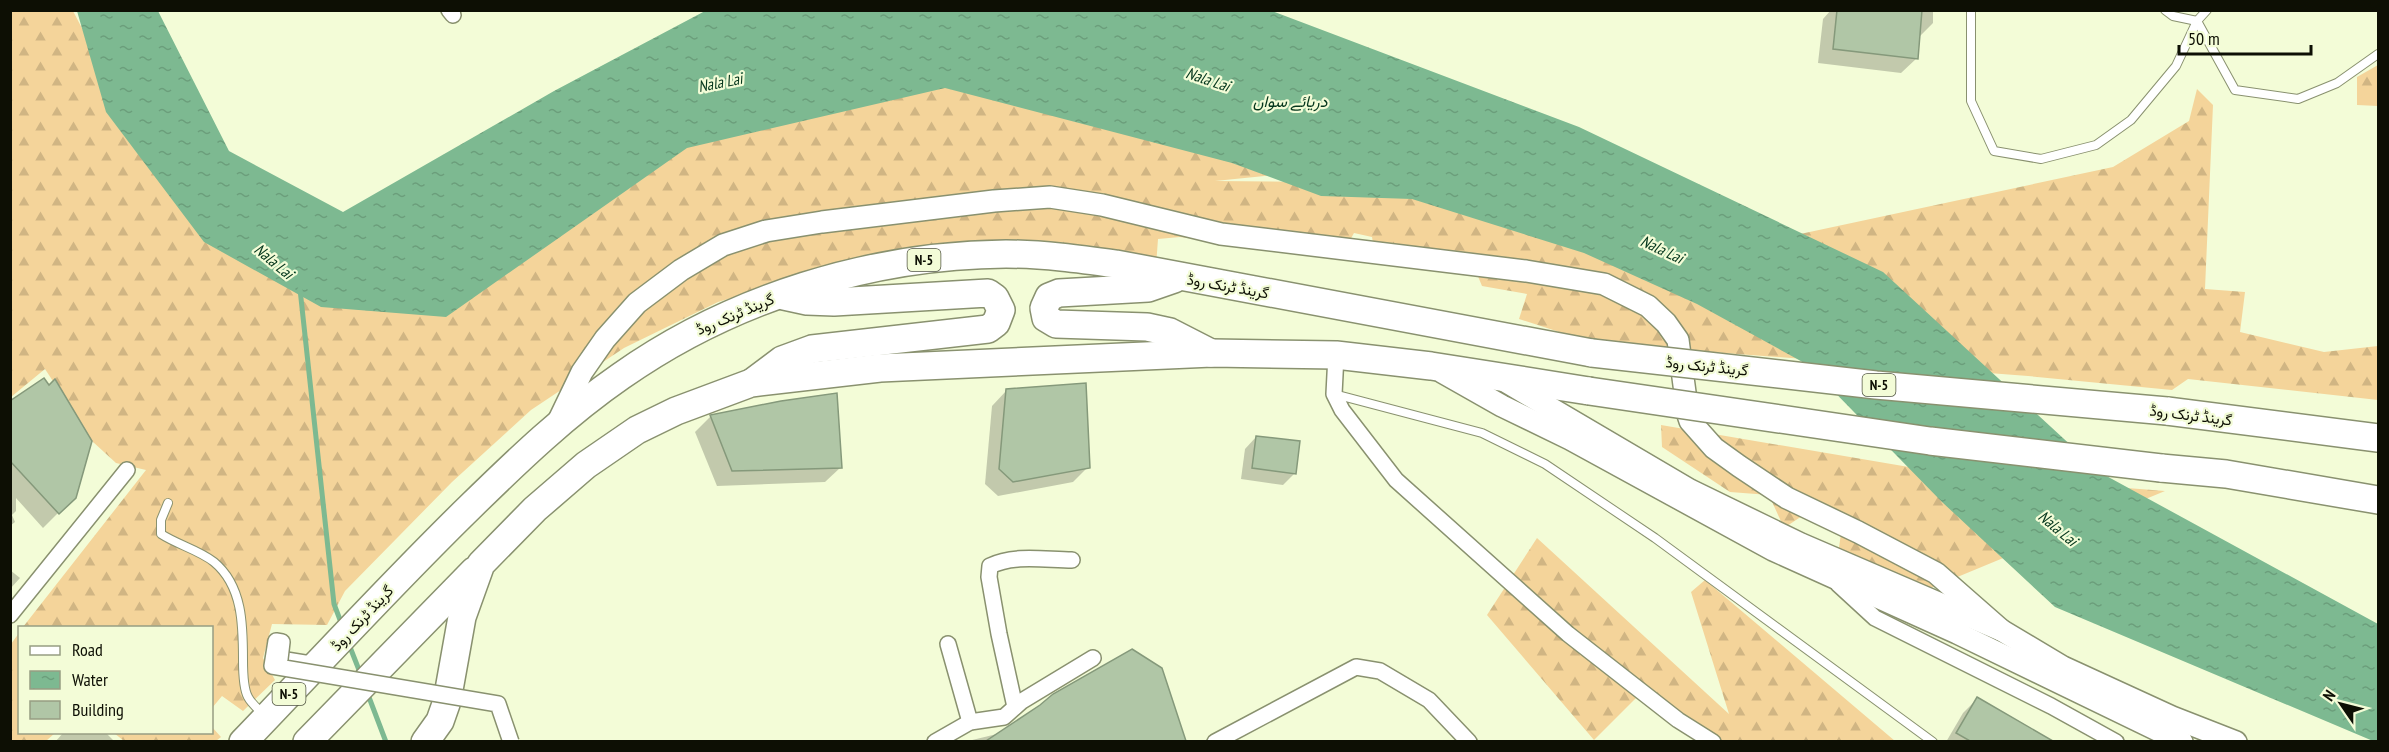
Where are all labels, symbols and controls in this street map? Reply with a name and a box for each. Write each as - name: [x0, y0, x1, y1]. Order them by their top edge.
- scale bar: [2179, 18, 2311, 56]
- text: 50 m: [2188, 27, 2220, 50]
- water label: Nala Lai: [1184, 62, 1235, 97]
- water label: Nala Lai: [696, 67, 746, 96]
- water label: دریائے سواں: [1253, 91, 1328, 112]
- water label: Nala Lai: [1637, 230, 1689, 269]
- water label: Nala Lai: [250, 239, 300, 285]
- road number: N-5: [908, 249, 940, 271]
- street label: گرینڈ ٹرنک روڈ: [1186, 269, 1271, 303]
- street label: گرینڈ ٹرنک روڈ: [693, 289, 777, 339]
- street label: گرینڈ ٹرنک روڈ: [1665, 352, 1750, 380]
- road number: N-5: [1862, 374, 1896, 396]
- street label: گرینڈ ٹرنک روڈ: [2149, 401, 2234, 430]
- water label: Nala Lai: [2034, 506, 2084, 552]
- street label: گرینڈ ٹرنک روڈ: [327, 581, 397, 655]
- legend: [18, 626, 213, 734]
- text: Road: [72, 638, 103, 661]
- text: Water: [72, 668, 108, 691]
- north arrow: [2311, 674, 2371, 734]
- road number: N-5: [272, 683, 306, 705]
- text: N: [2318, 686, 2339, 705]
- text: Building: [72, 698, 124, 721]

